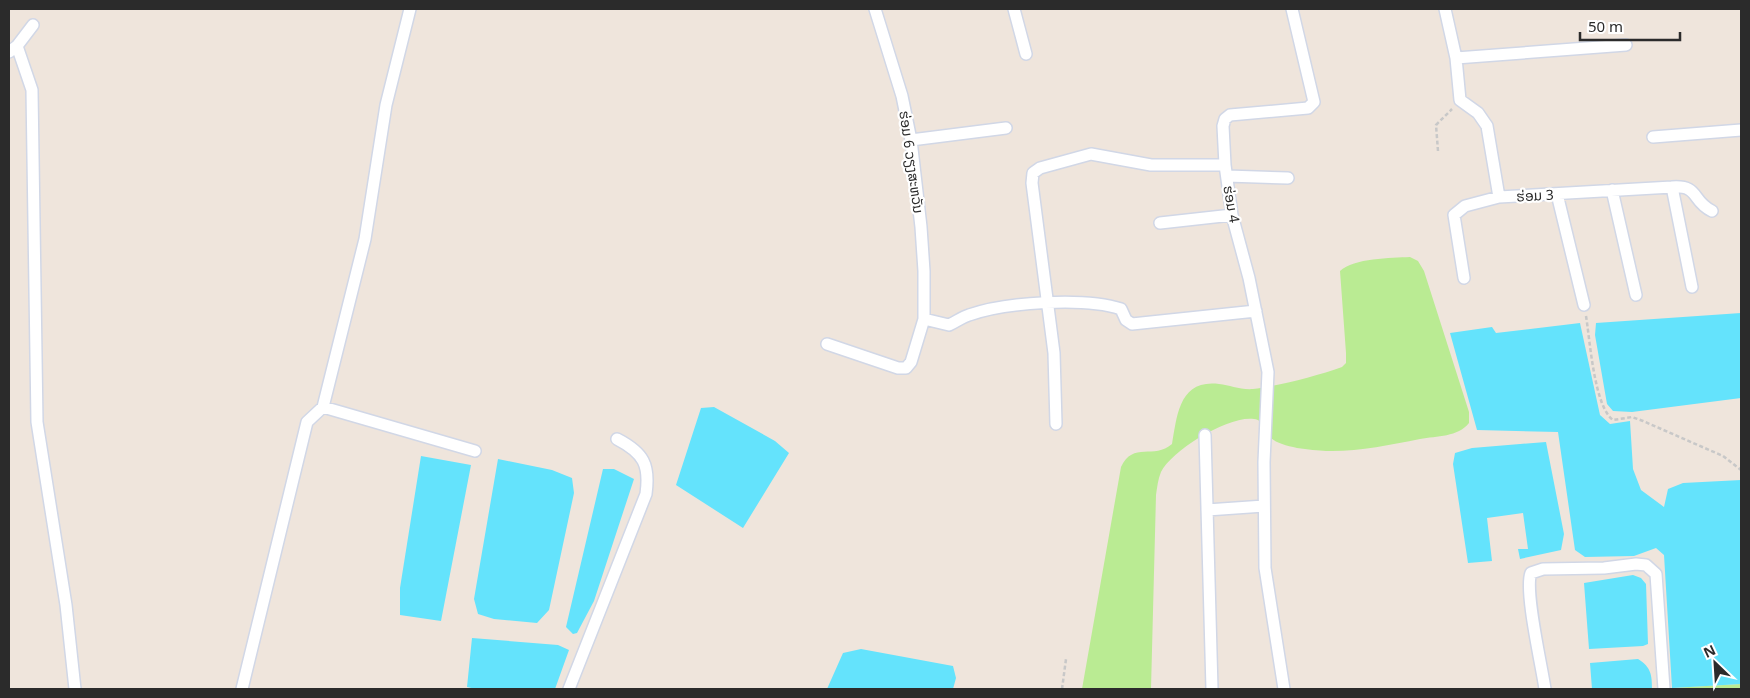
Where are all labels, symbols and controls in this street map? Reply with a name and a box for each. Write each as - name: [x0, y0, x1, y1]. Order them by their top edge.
- scale bar: [1580, 10, 1680, 42]
- text: 50 m: [1588, 16, 1623, 36]
- street label: ຮ່ອມ 6 ວຽງສະຫວັນ: [895, 109, 929, 215]
- street label: ຮ່ອມ 4: [1219, 184, 1245, 224]
- street label: ຮ່ອມ 3: [1516, 185, 1554, 205]
- north arrow: [1690, 638, 1740, 688]
- text: N: [1700, 640, 1718, 662]

